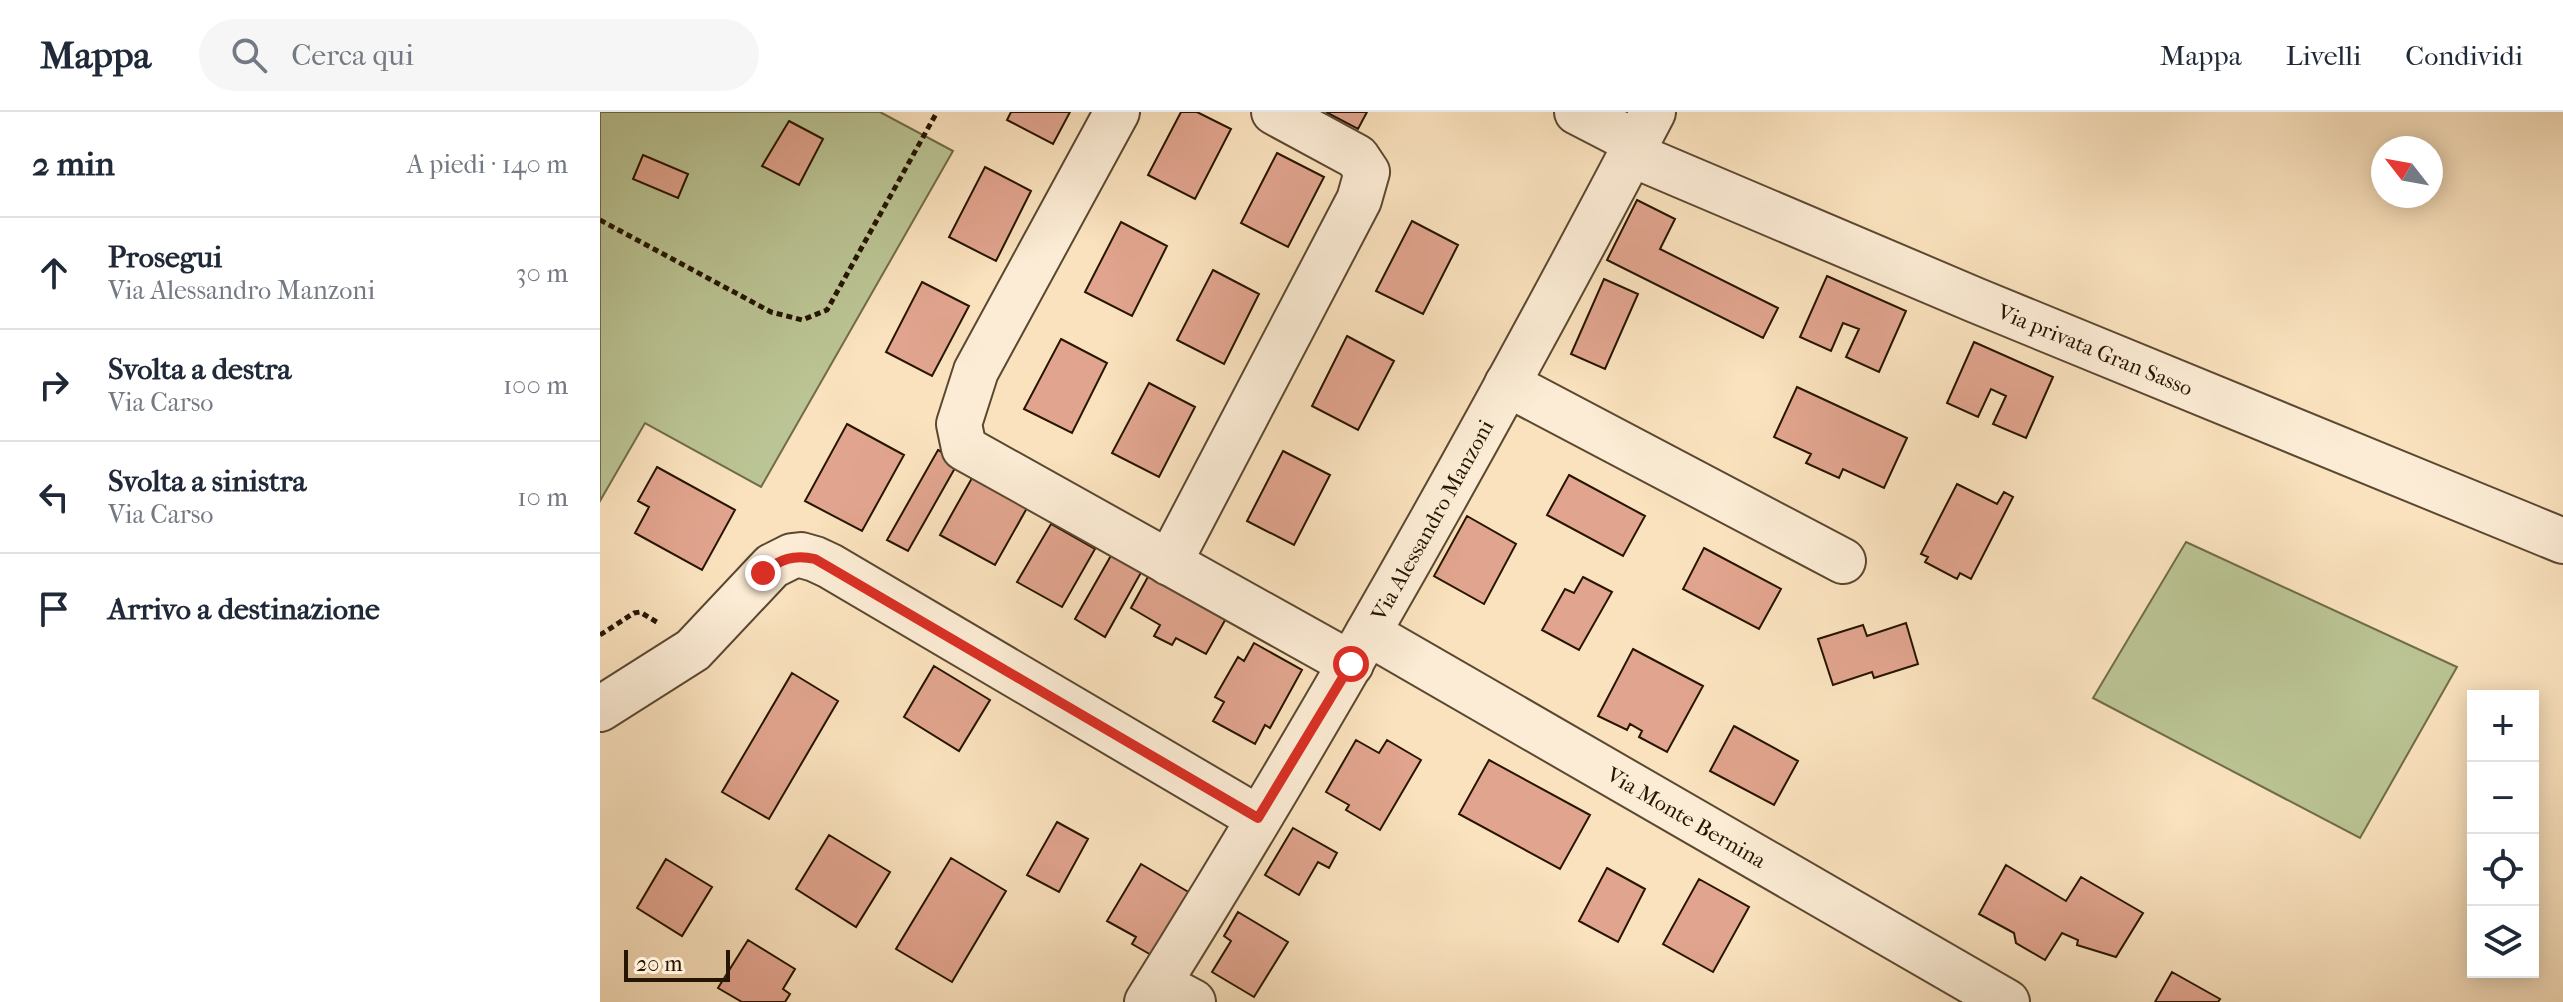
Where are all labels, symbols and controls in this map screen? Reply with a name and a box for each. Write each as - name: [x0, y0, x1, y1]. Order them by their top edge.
- search box: [199, 19, 759, 91]
- text: Mappa: [40, 33, 151, 78]
- icon: search: [227, 33, 271, 77]
- text: Cerca qui: [291, 38, 414, 73]
- text: Mappa: [2160, 39, 2242, 72]
- text: Livelli: [2286, 39, 2361, 72]
- text: Condividi: [2405, 39, 2523, 72]
- north arrow: [2371, 136, 2443, 208]
- text: 2 min: [32, 144, 115, 184]
- text: A piedi · 140 m: [407, 149, 568, 180]
- text: Prosegui: [108, 240, 222, 275]
- icon: ahead: [32, 251, 76, 295]
- text: 30 m: [516, 258, 568, 289]
- text: Via Alessandro Manzoni: [108, 275, 375, 306]
- street label: Via privata Gran Sasso: [1993, 298, 2197, 402]
- text: Svolta a destra: [108, 352, 291, 387]
- icon: right: [32, 363, 76, 407]
- text: 100 m: [503, 370, 568, 401]
- text: Via Carso: [108, 387, 214, 418]
- street label: Via Alessandro Manzoni: [1365, 415, 1500, 626]
- text: Svolta a sinistra: [108, 464, 306, 499]
- icon: left: [32, 475, 76, 519]
- text: 10 m: [517, 482, 568, 513]
- text: Via Carso: [108, 499, 214, 530]
- route end: [745, 555, 781, 591]
- icon: arrive: [32, 587, 76, 631]
- text: Arrivo a destinazione: [108, 592, 380, 627]
- route start: [1333, 646, 1369, 682]
- map controls: [2467, 690, 2539, 978]
- button: +: [2467, 690, 2539, 762]
- street label: Via Monte Bernina: [1601, 761, 1771, 874]
- button: −: [2467, 762, 2539, 834]
- button: locate: [2467, 834, 2539, 906]
- button: layers: [2467, 906, 2539, 978]
- scale bar: [624, 946, 730, 982]
- text: 20 m: [636, 951, 682, 977]

